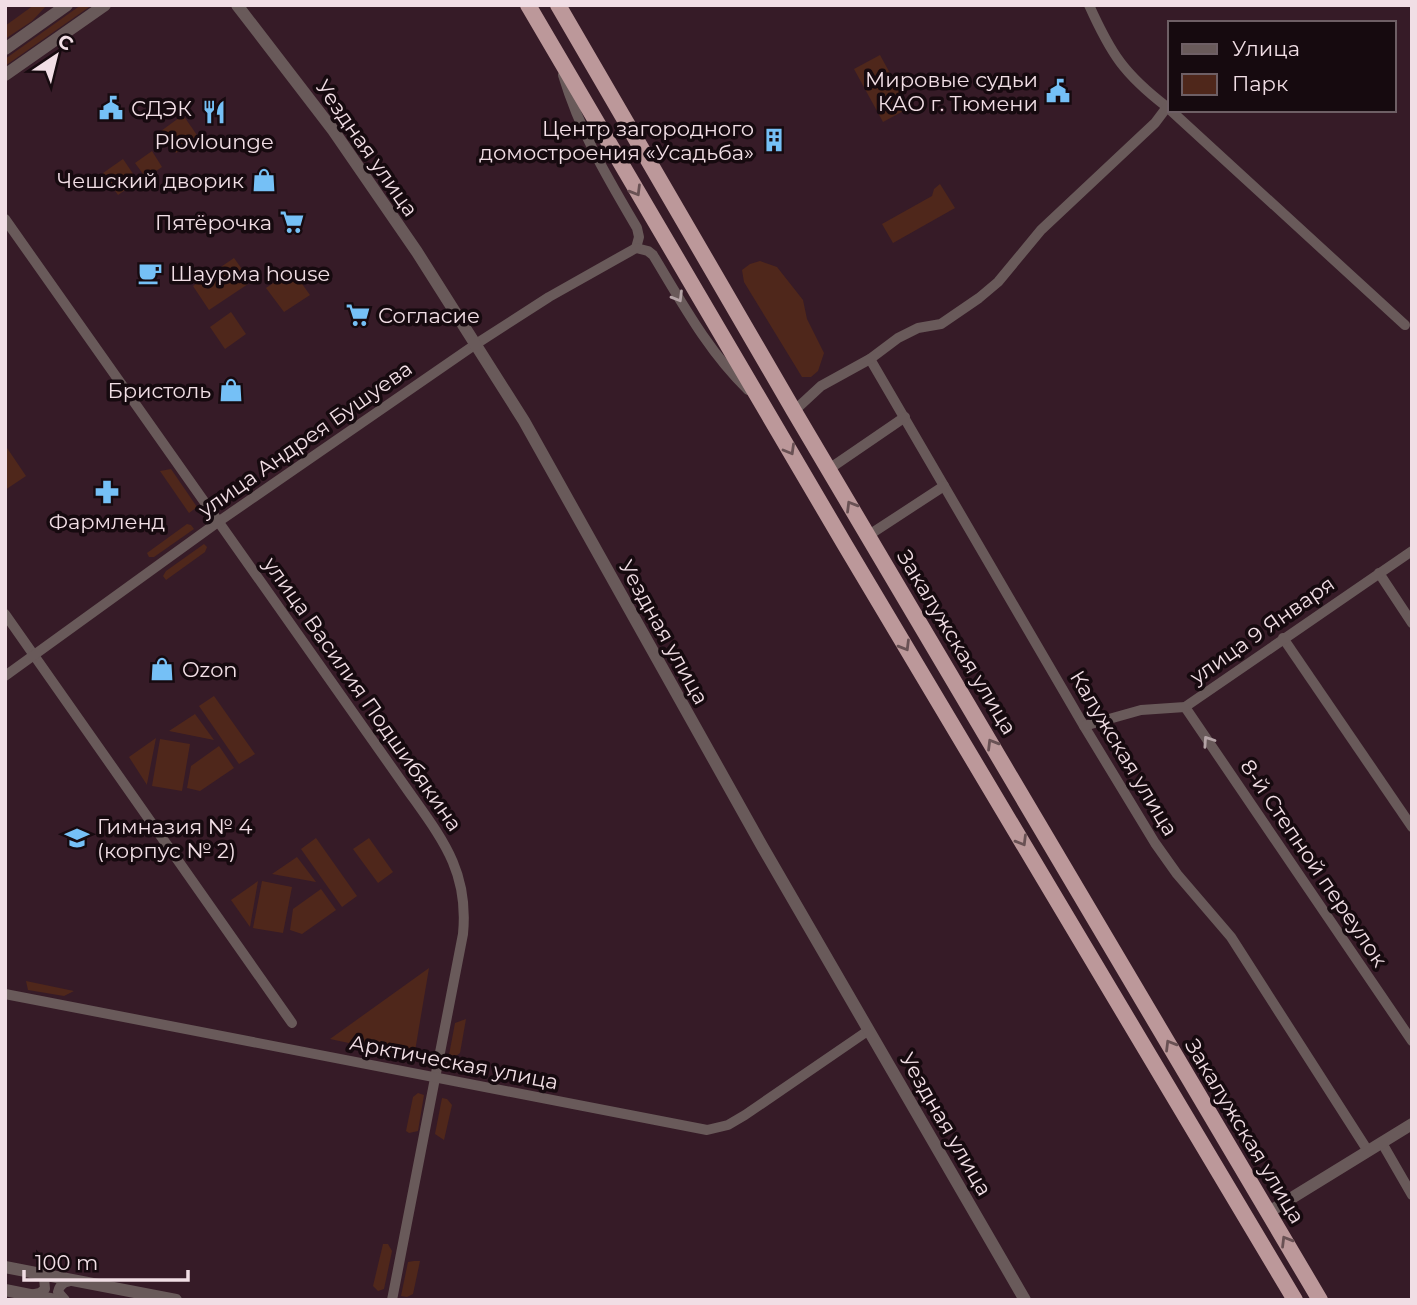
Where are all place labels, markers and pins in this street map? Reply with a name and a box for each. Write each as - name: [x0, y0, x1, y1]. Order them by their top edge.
- place label: Мировые судьи КАО г. Тюмени: [865, 67, 1038, 116]
- public building icon: Мировые судьи КАО г. Тюмени: [1044, 77, 1072, 105]
- public building icon: СДЭК: [97, 94, 125, 122]
- place label: СДЭК: [131, 96, 192, 121]
- restaurant icon: Plovlounge: [200, 98, 228, 126]
- place label: Центр загородного домостроения «Усадьба»: [479, 116, 754, 165]
- building icon: Центр загородного домостроения «Усадьба»: [760, 126, 788, 154]
- place label: Plovlounge: [154, 129, 274, 154]
- shop icon: Чешский дворик: [250, 166, 278, 194]
- place label: Чешский дворик: [57, 168, 244, 193]
- supermarket icon: Пятёрочка: [278, 208, 306, 236]
- place label: Пятёрочка: [155, 210, 272, 235]
- cafe icon: Шаурма house: [136, 259, 164, 287]
- place label: Шаурма house: [170, 261, 330, 286]
- supermarket icon: Согласие: [344, 301, 372, 329]
- place label: Согласие: [378, 303, 480, 328]
- shop icon: Бристоль: [217, 376, 245, 404]
- place label: Бристоль: [107, 378, 211, 403]
- pharmacy icon: Фармленд: [93, 478, 121, 506]
- place label: Фармленд: [49, 509, 165, 534]
- shop icon: Ozon: [148, 655, 176, 683]
- place label: Ozon: [182, 657, 238, 682]
- place label: Гимназия № 4 (корпус № 2): [97, 814, 253, 863]
- school or university icon: Гимназия № 4 (корпус № 2): [63, 824, 91, 852]

